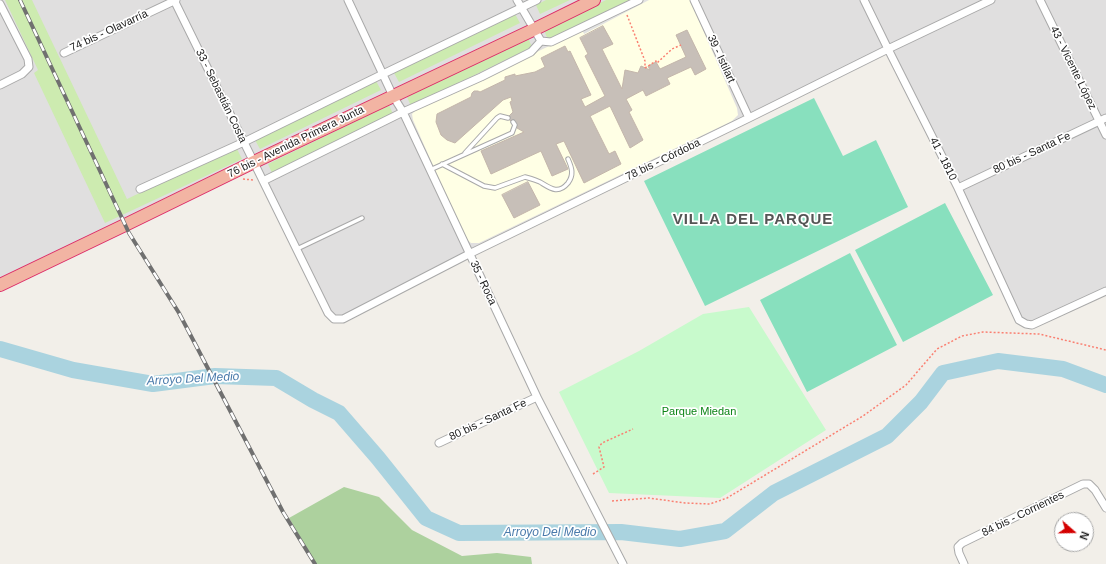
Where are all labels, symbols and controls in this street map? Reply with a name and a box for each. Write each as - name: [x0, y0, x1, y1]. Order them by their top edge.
- street label: 74 bis - Olavarría: [68, 7, 150, 55]
- street label: 43 - Vicente López: [1047, 24, 1099, 112]
- street label: 39 - Istilart: [704, 33, 738, 85]
- street label: 33 - Sebastián Costa: [193, 47, 249, 145]
- street label: 76 bis - Avenida Primera Junta: [226, 103, 366, 181]
- street label: 80 bis - Santa Fe: [991, 129, 1073, 177]
- street label: 41 - 1810: [927, 135, 959, 183]
- street label: 78 bis - Córdoba: [624, 136, 702, 184]
- district label: VILLA DEL PARQUE: [673, 211, 833, 229]
- street label: 35 - Roca: [467, 259, 499, 307]
- water label: Arroyo Del Medio: [146, 369, 240, 389]
- street label: 80 bis - Santa Fe: [447, 396, 529, 444]
- park label: Parque Miedan: [662, 405, 736, 419]
- street label: 84 bis - Corrientes: [980, 488, 1066, 540]
- north arrow: [1054, 512, 1094, 552]
- water label: Arroyo Del Medio: [504, 526, 596, 540]
- text: N: [1077, 530, 1091, 542]

